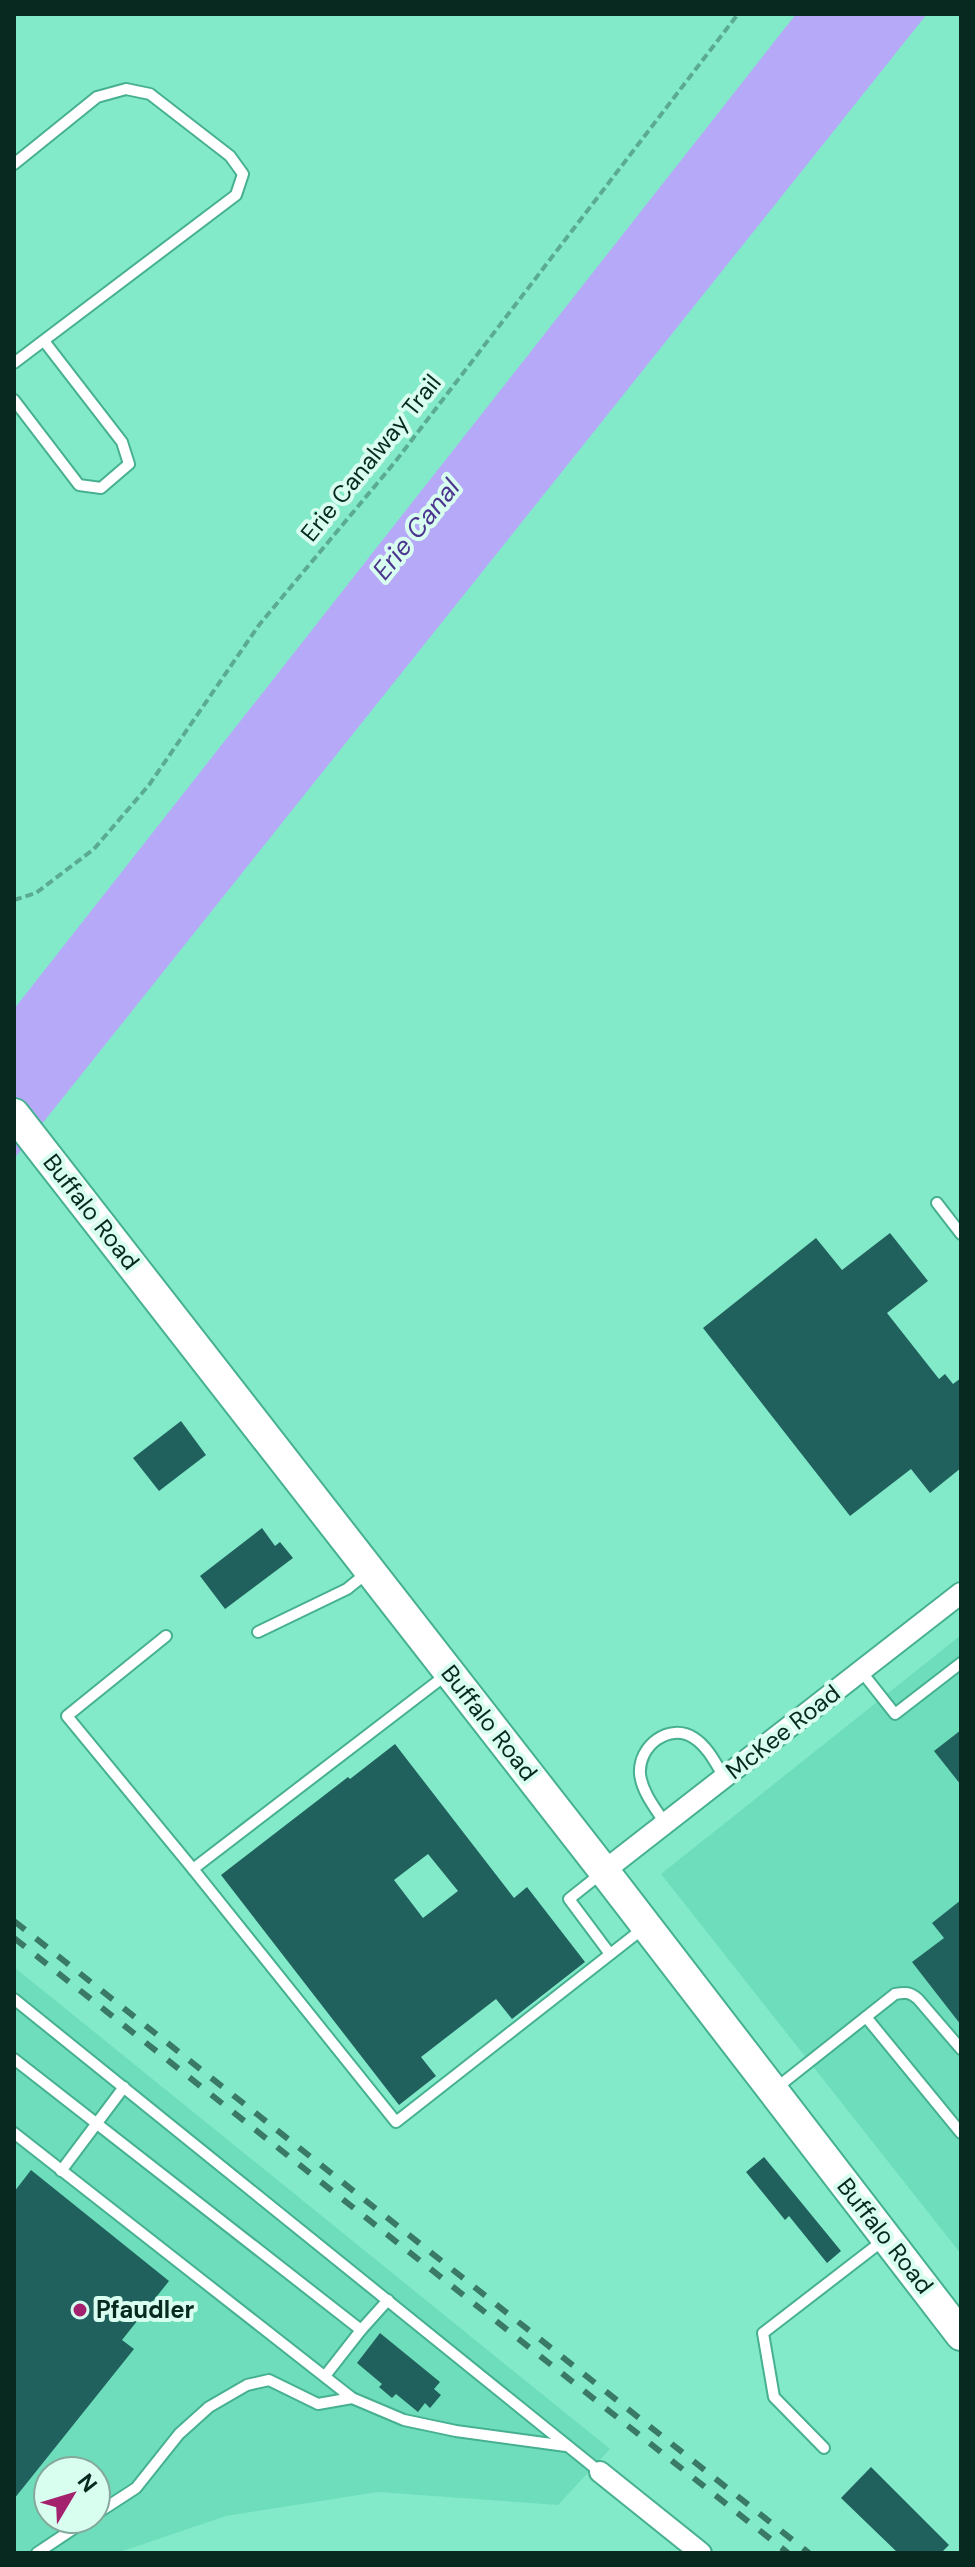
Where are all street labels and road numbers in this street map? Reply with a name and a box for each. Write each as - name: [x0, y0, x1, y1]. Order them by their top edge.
- street label: Erie Canalway Trail: [295, 369, 447, 547]
- street label: Buffalo Road: [36, 1147, 146, 1276]
- street label: Buffalo Road: [434, 1658, 544, 1787]
- street label: McKee Road: [719, 1677, 846, 1786]
- street label: Buffalo Road: [830, 2171, 940, 2300]

